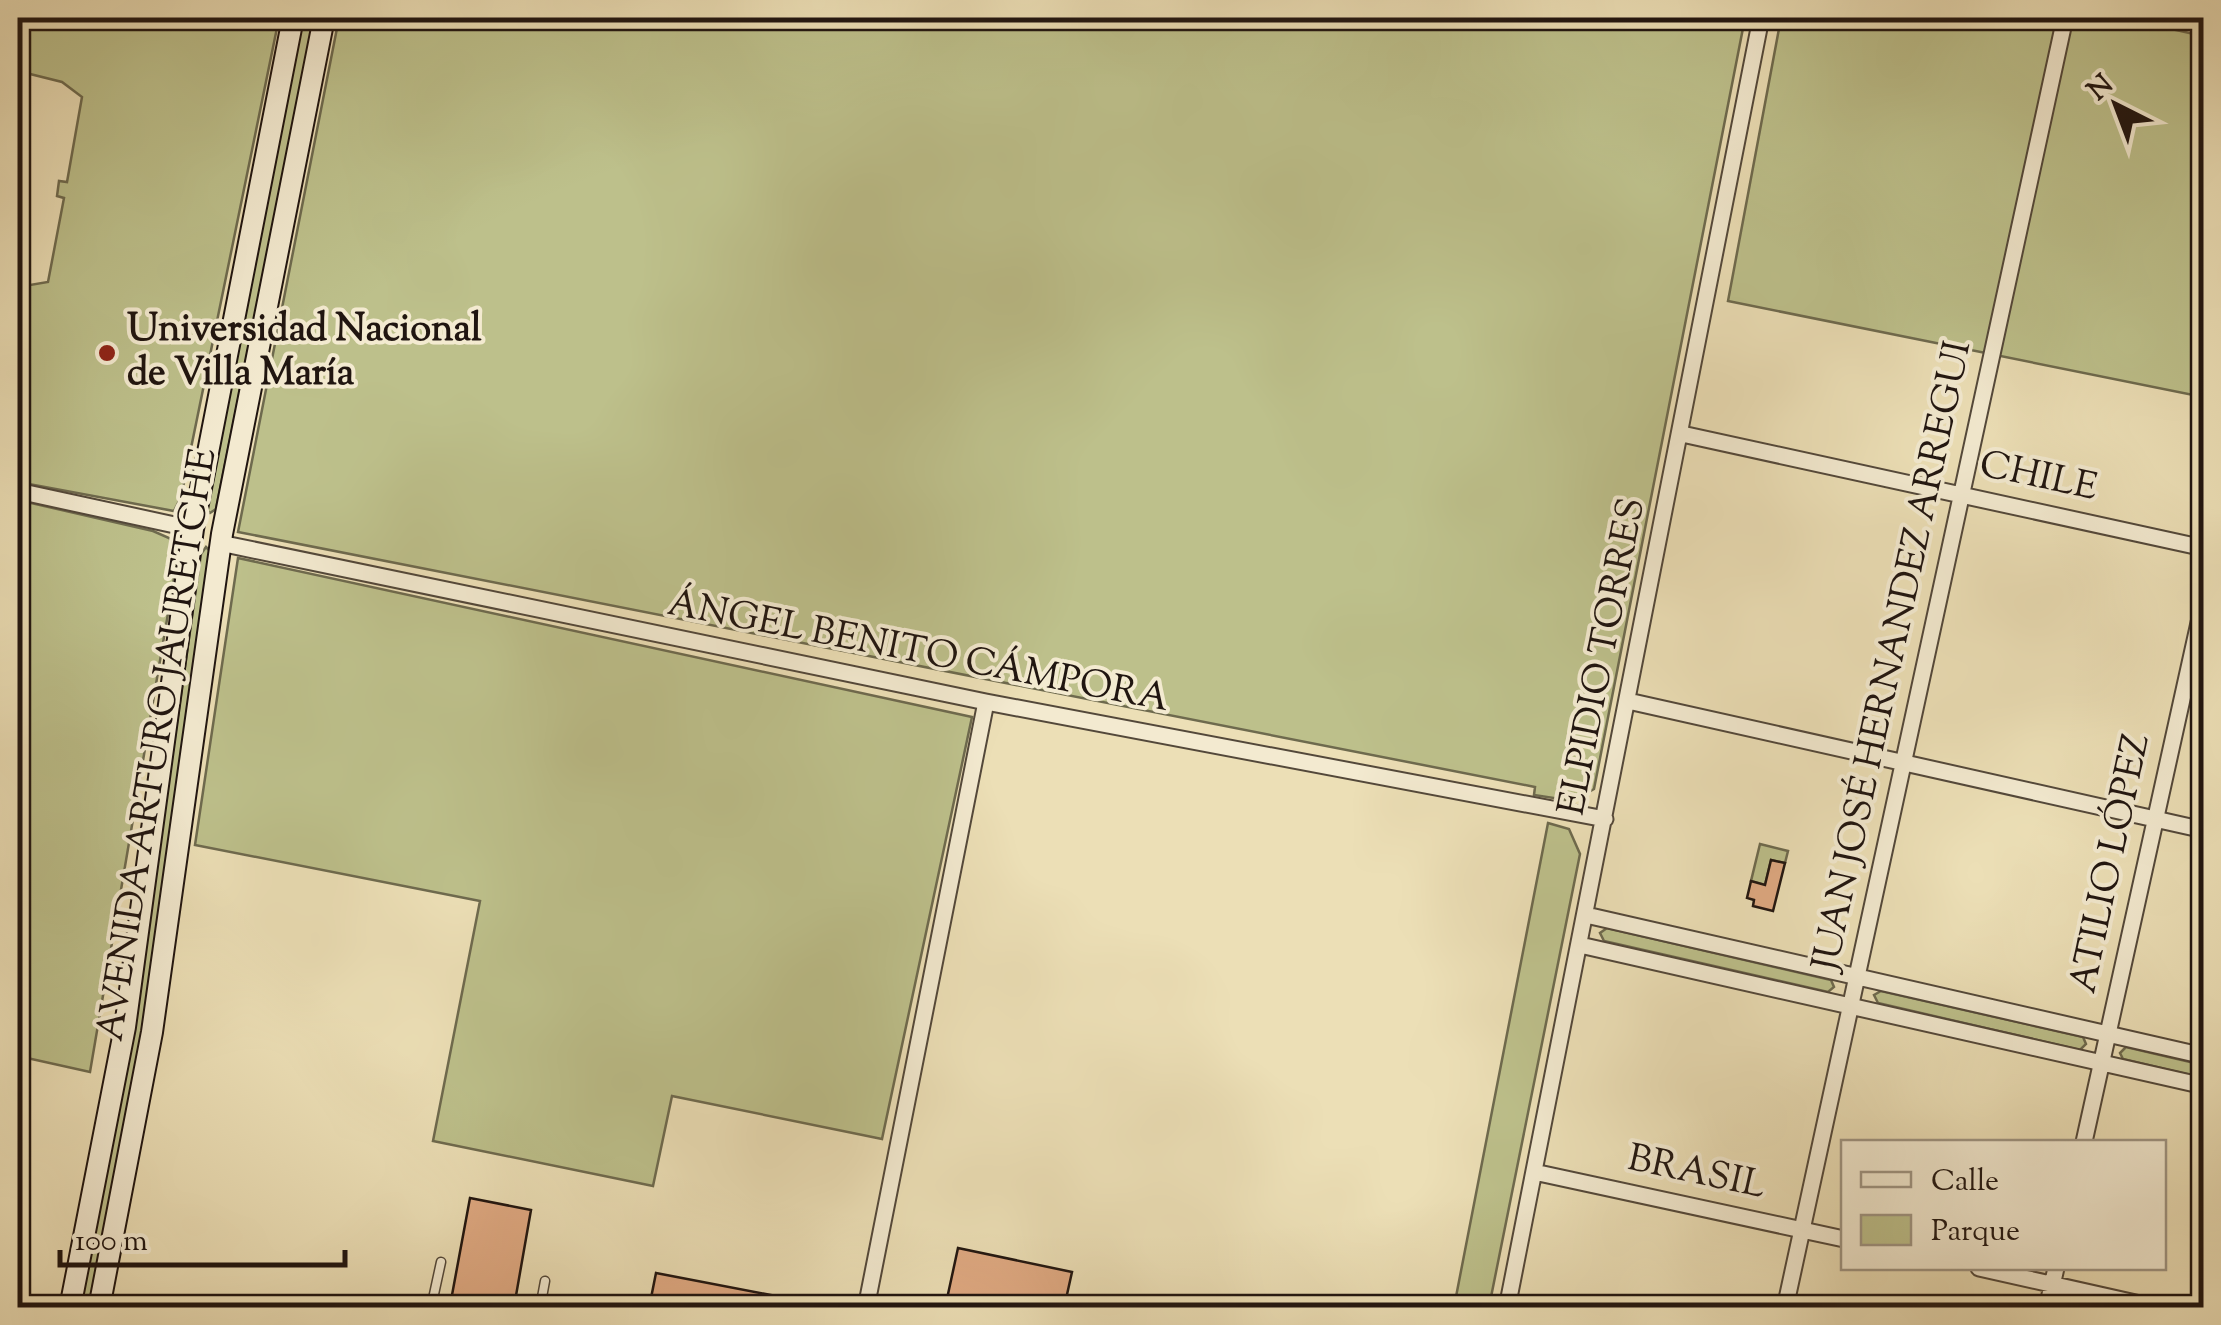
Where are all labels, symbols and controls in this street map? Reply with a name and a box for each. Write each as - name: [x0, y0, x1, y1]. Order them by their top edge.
- north arrow: [2066, 55, 2166, 155]
- text: N: [2080, 66, 2123, 111]
- place label: Universidad Nacional de Villa María: [127, 304, 482, 402]
- street label: JUAN JOSÉ HERNANDEZ ARREGUI: [1799, 336, 1987, 978]
- marker: Universidad Nacional de Villa María: [96, 342, 118, 364]
- street label: CHILE: [1974, 439, 2102, 517]
- street label: AVENIDA ARTURO JAURETCHE: [85, 445, 233, 1045]
- street label: ELPIDIO TORRES: [1547, 494, 1661, 820]
- street label: ÁNGEL BENITO CÁMPORA: [663, 577, 1174, 728]
- street label: ATILIO LÓPEZ: [2057, 729, 2166, 999]
- street label: BRASIL: [1622, 1133, 1770, 1215]
- legend: [1841, 1140, 2166, 1270]
- text: Calle: [1931, 1161, 1999, 1204]
- scale bar: [60, 1205, 345, 1267]
- text: Parque: [1931, 1211, 2020, 1254]
- text: 100 m: [75, 1221, 148, 1264]

